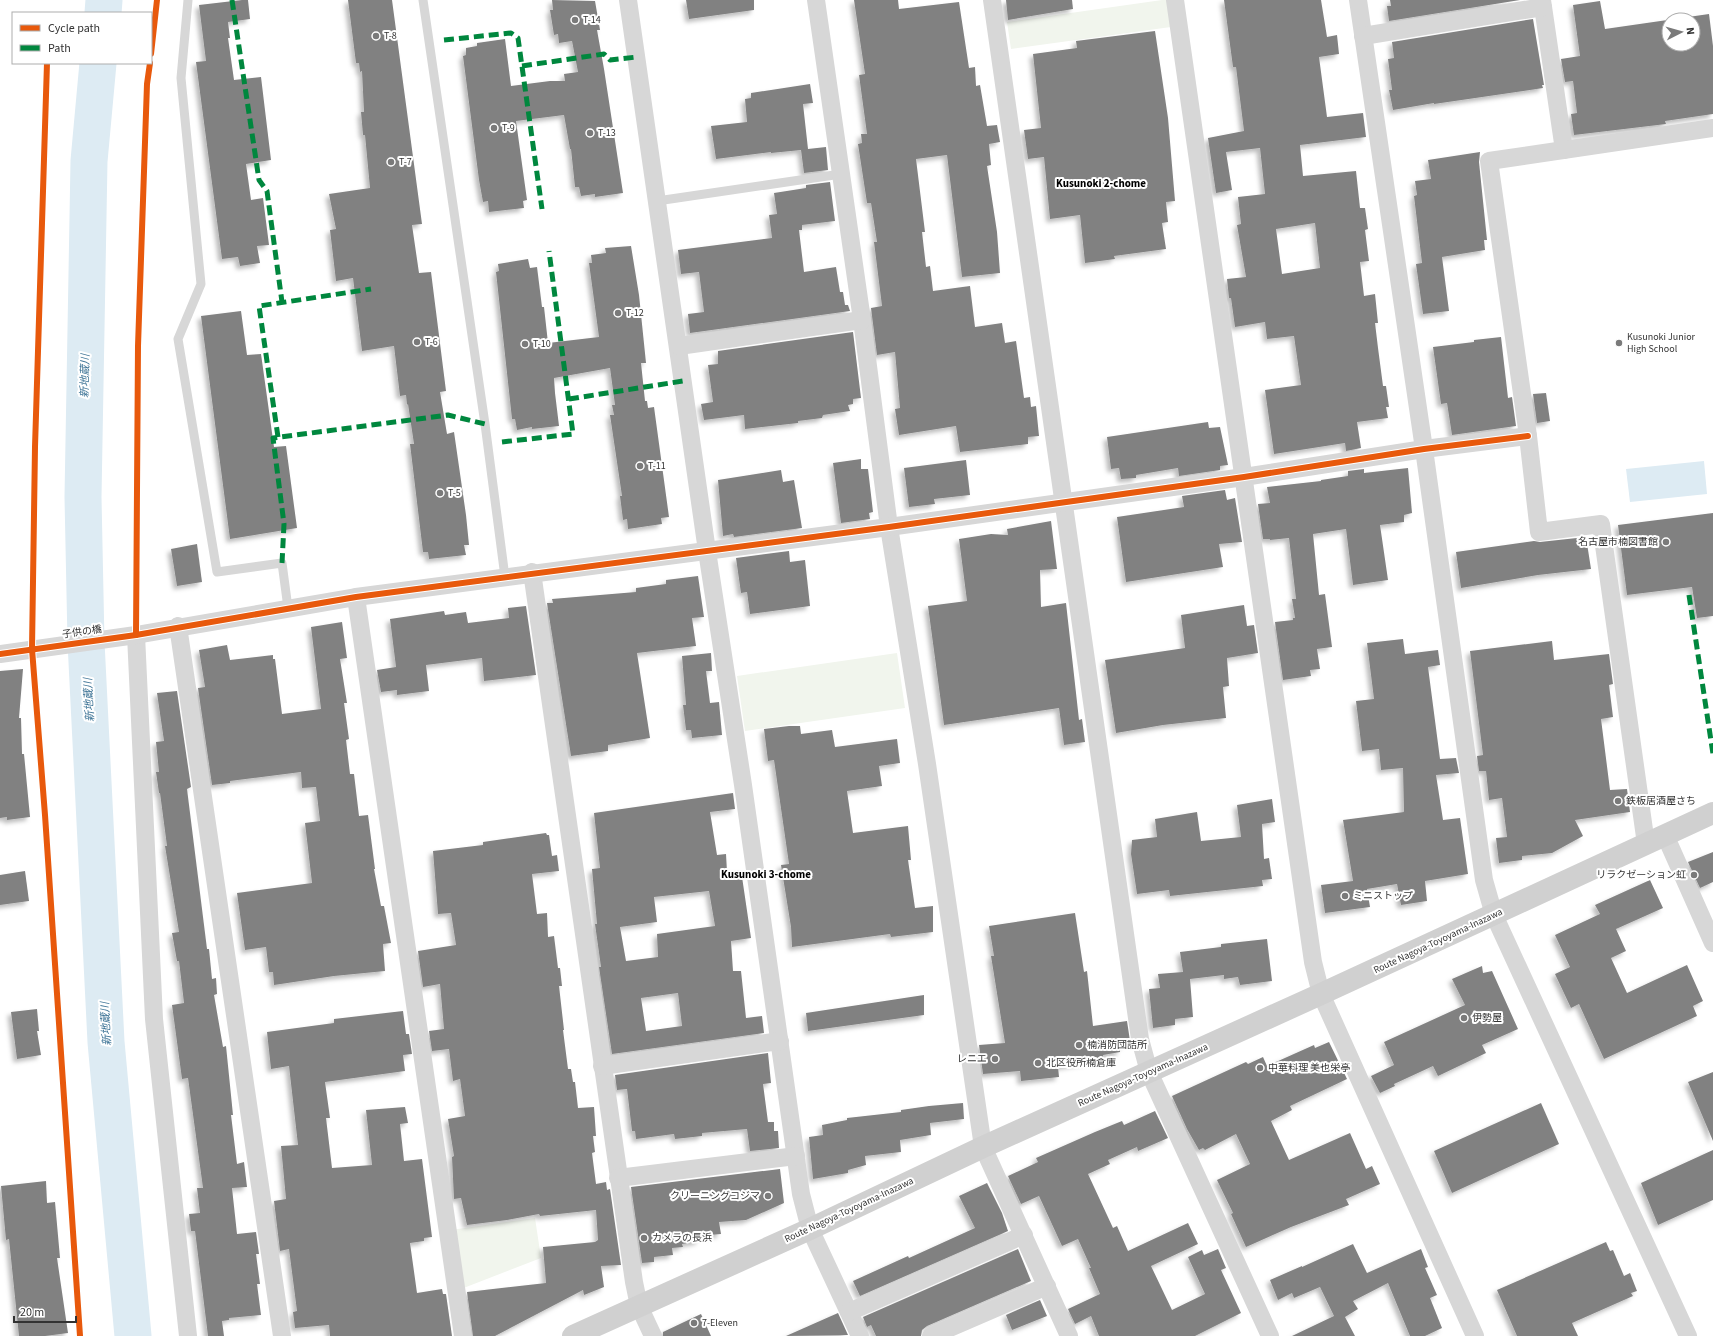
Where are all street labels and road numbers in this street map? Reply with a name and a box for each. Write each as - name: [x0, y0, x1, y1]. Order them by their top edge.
- street label: 子供の橋: [61, 622, 103, 642]
- street label: Route Nagoya-Toyoyama-Inazawa: [1371, 905, 1505, 977]
- street label: Route Nagoya-Toyoyama-Inazawa: [1076, 1040, 1210, 1110]
- street label: Route Nagoya-Toyoyama-Inazawa: [782, 1174, 916, 1246]

